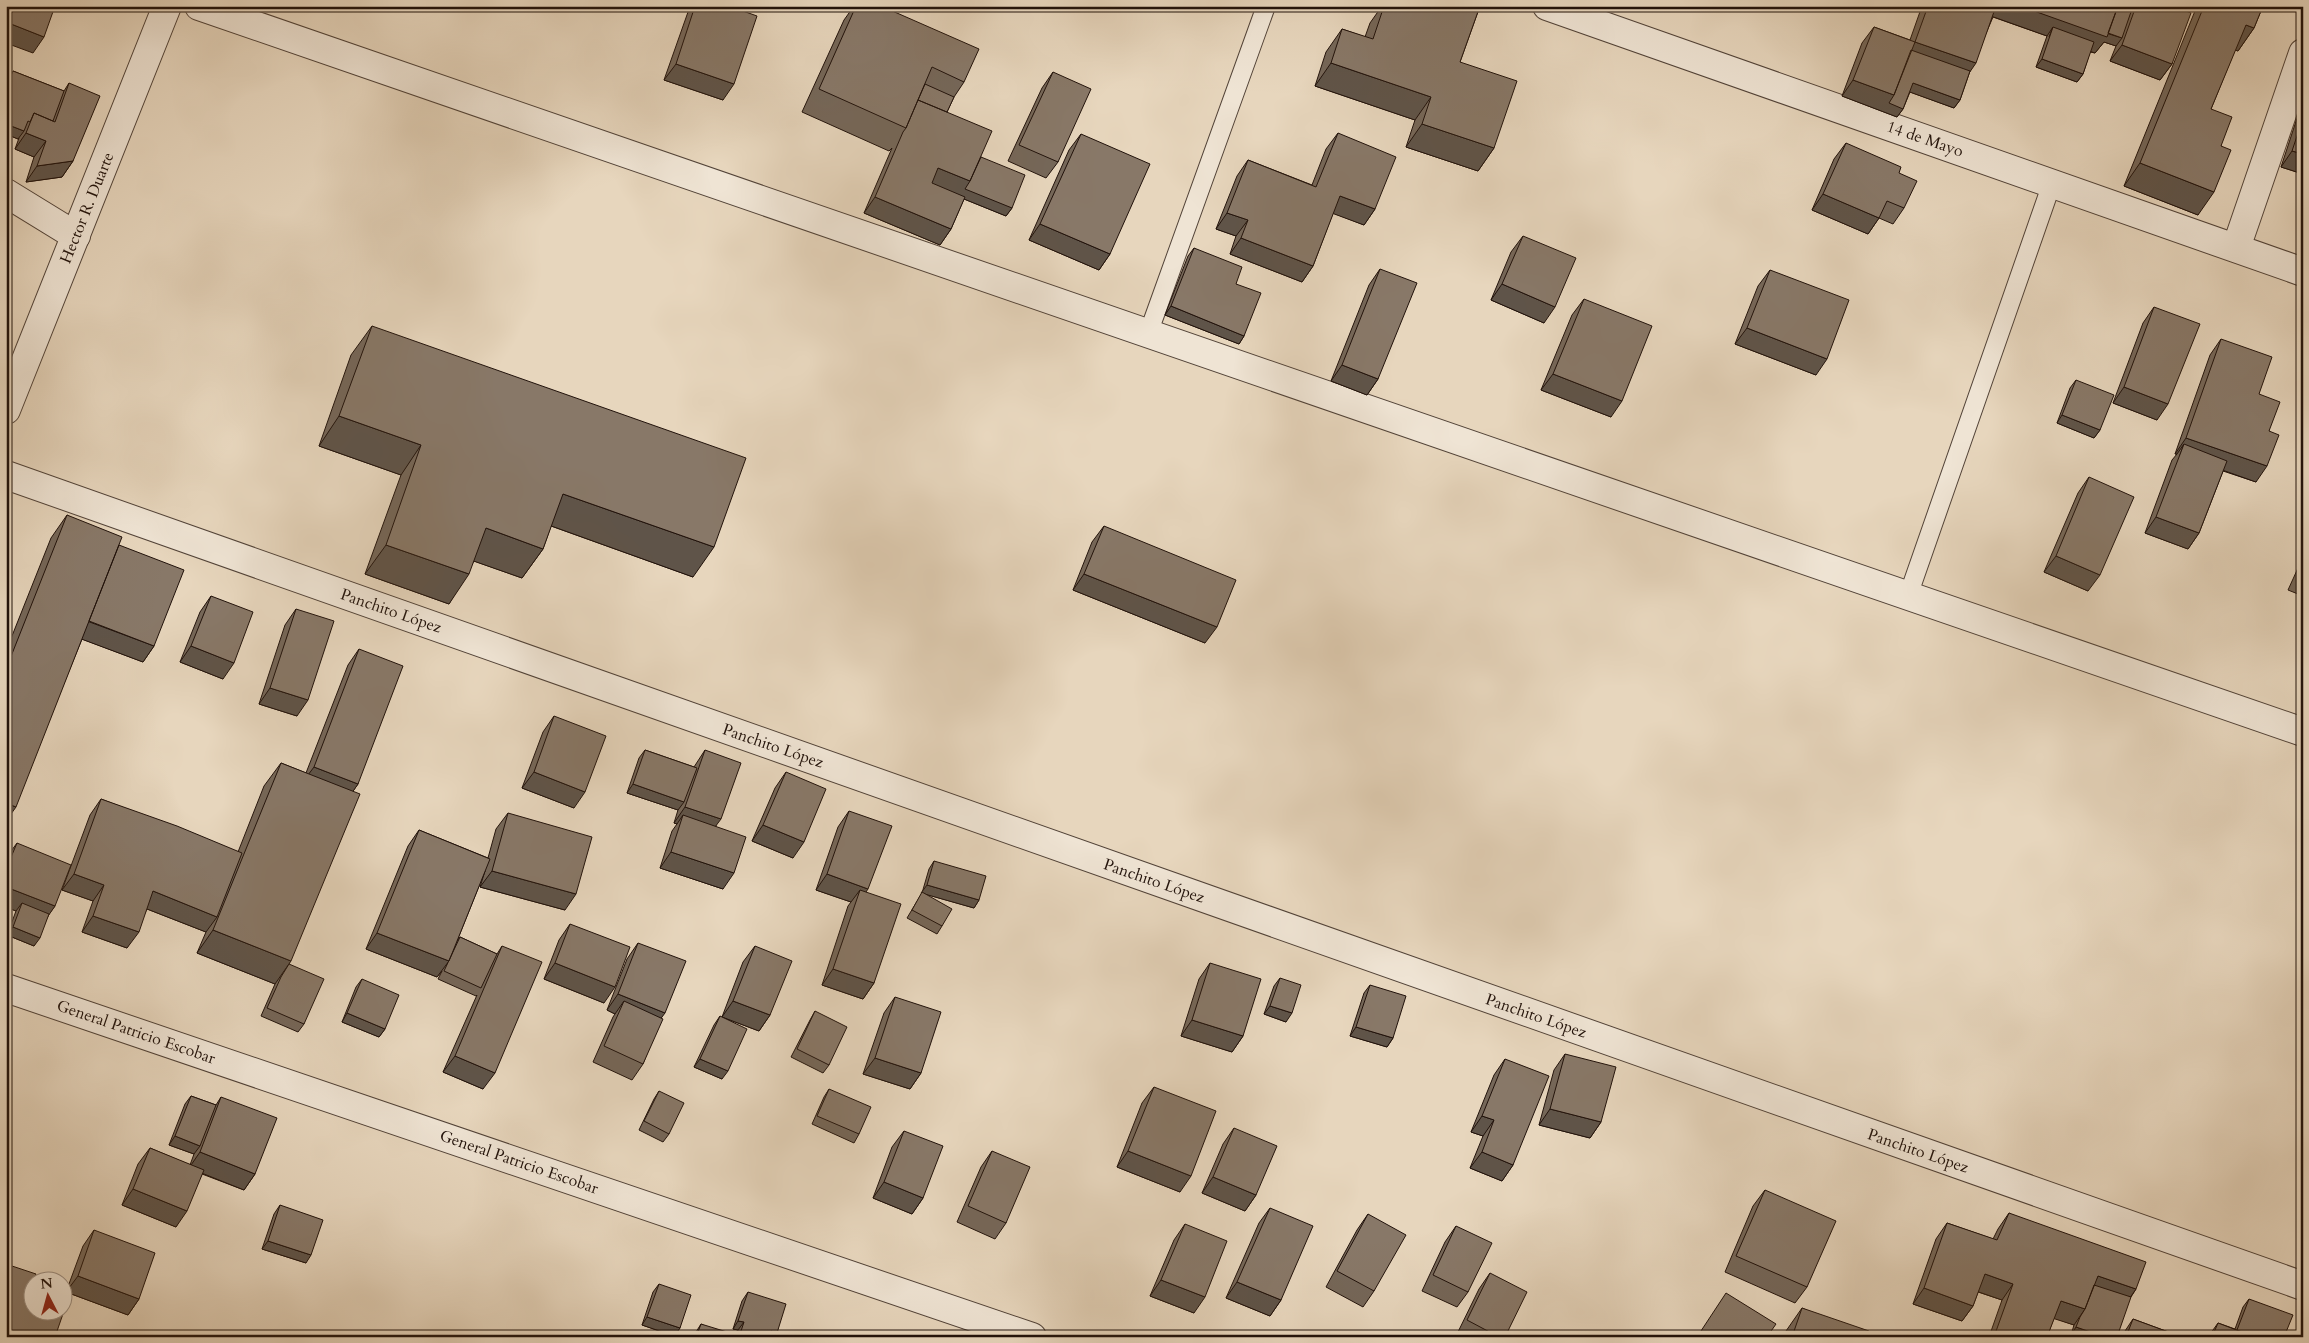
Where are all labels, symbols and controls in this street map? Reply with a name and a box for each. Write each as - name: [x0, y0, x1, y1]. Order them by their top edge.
- street label: 14 de Mayo: [1884, 116, 1967, 163]
- street label: Hector R. Duarte: [55, 149, 119, 267]
- street label: Panchito López: [338, 583, 444, 639]
- street label: Panchito López: [720, 718, 826, 774]
- street label: Panchito López: [1101, 853, 1207, 909]
- street label: Panchito López: [1483, 988, 1589, 1044]
- street label: General Patricio Escobar: [54, 995, 218, 1070]
- street label: Panchito López: [1865, 1123, 1971, 1179]
- street label: General Patricio Escobar: [437, 1125, 601, 1200]
- north arrow: [22, 1270, 72, 1320]
- text: N: [40, 1273, 54, 1294]

